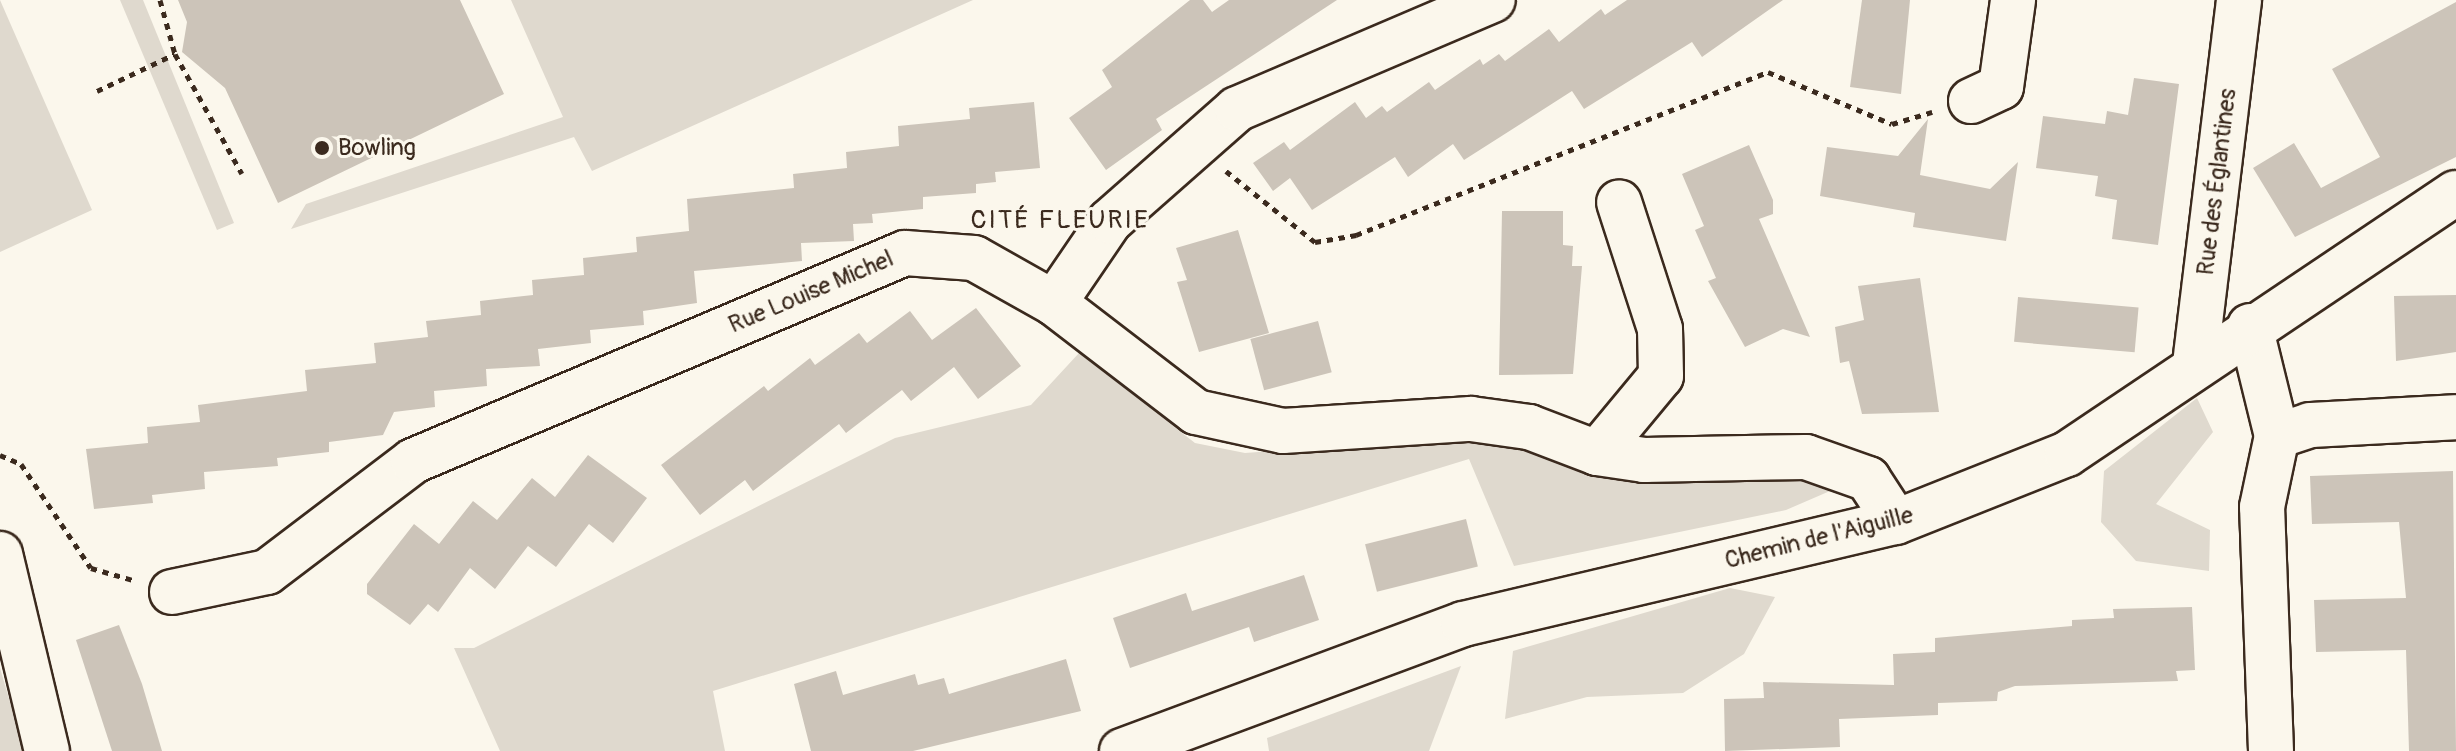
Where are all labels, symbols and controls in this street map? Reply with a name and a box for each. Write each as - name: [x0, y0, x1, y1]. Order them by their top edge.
- street label: Rue des Églantines: [2191, 87, 2243, 277]
- place label: Bowling: [338, 134, 416, 162]
- marker: Bowling: [313, 139, 331, 157]
- district label: CITÉ FLEURIE: [971, 205, 1149, 237]
- street label: Rue Louise Michel: [724, 244, 898, 340]
- street label: Chemin de l'Aiguille: [1722, 501, 1916, 575]

